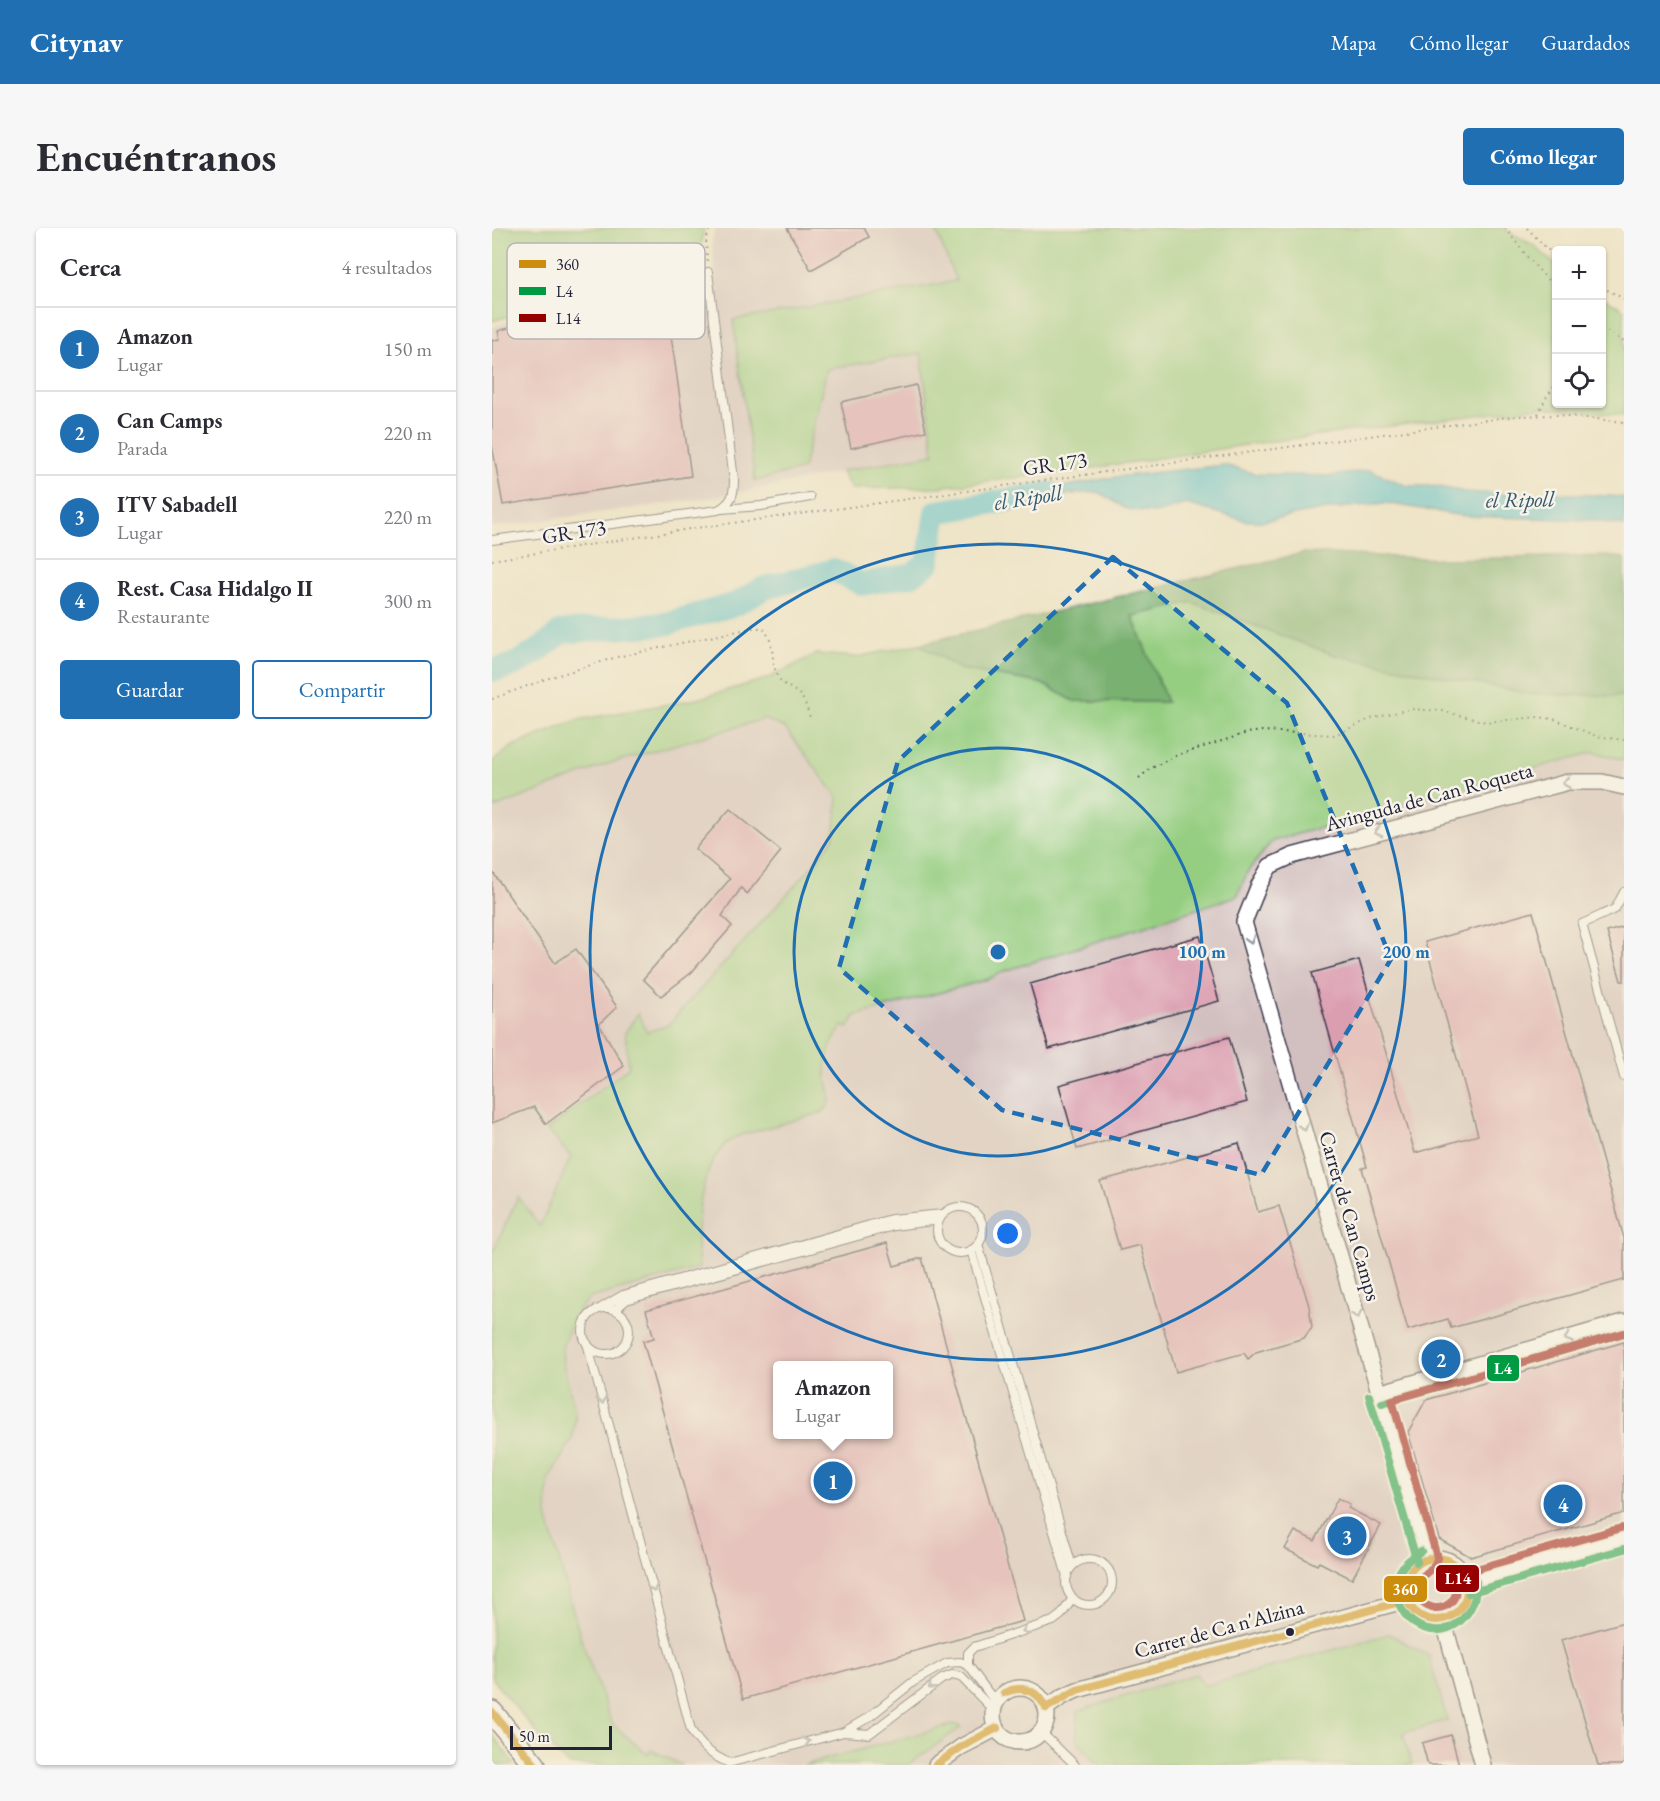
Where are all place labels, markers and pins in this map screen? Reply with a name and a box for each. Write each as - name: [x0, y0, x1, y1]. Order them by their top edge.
- centre of rings: [988, 942, 1008, 962]
- pin: 2: [1422, 1336, 1460, 1382]
- pin: 1: [814, 1458, 852, 1504]
- pin: 4: [1544, 1482, 1582, 1526]
- pin: 3: [1328, 1514, 1366, 1558]
- unlabelled marker: [1284, 1626, 1296, 1638]

